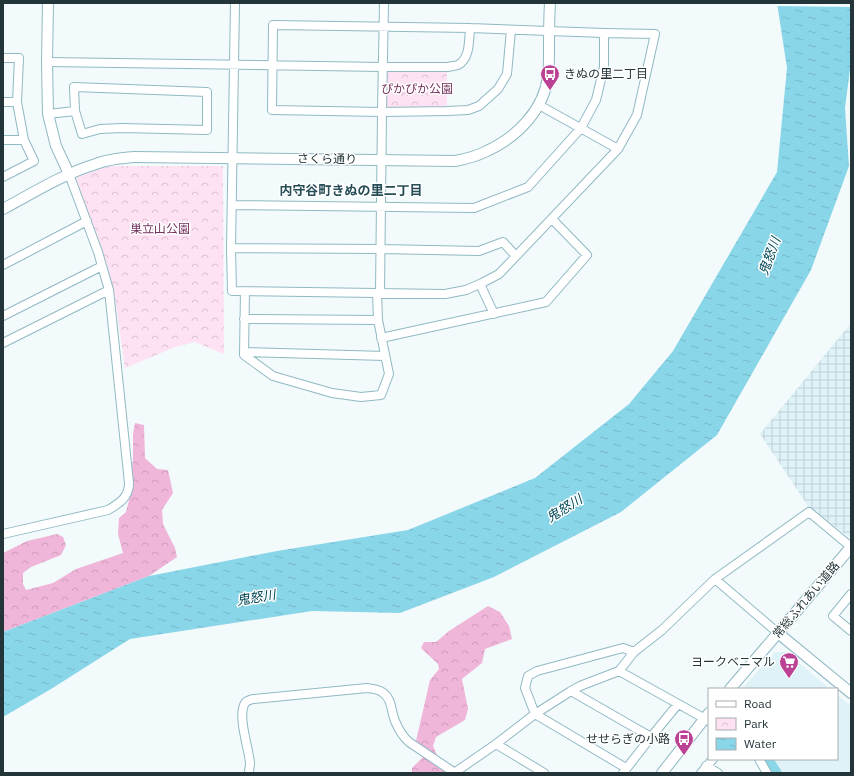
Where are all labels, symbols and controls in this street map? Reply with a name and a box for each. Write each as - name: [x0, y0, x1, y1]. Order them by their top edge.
- bus stop icon: きぬの里二丁目: [539, 63, 561, 91]
- place label: きぬの里二丁目: [564, 66, 648, 81]
- park label: ぴかぴか公園: [381, 81, 453, 96]
- street label: さくら通り: [297, 150, 357, 167]
- district label: 内守谷町きぬの里二丁目: [279, 182, 423, 199]
- park label: 巣立山公園: [130, 221, 190, 236]
- water label: 鬼怒川: [755, 233, 785, 277]
- water label: 鬼怒川: [543, 490, 587, 526]
- street label: 常総ふれあい道路: [769, 558, 842, 641]
- water label: 鬼怒川: [235, 586, 279, 609]
- supermarket icon: ヨークベニマル: [778, 651, 800, 679]
- place label: ヨークベニマル: [691, 654, 775, 669]
- legend: [708, 688, 838, 760]
- text: Road: [744, 696, 772, 711]
- text: Park: [744, 716, 769, 731]
- bus stop icon: せせらぎの小路: [673, 728, 695, 756]
- place label: せせらぎの小路: [586, 731, 670, 746]
- text: Water: [744, 736, 777, 751]

